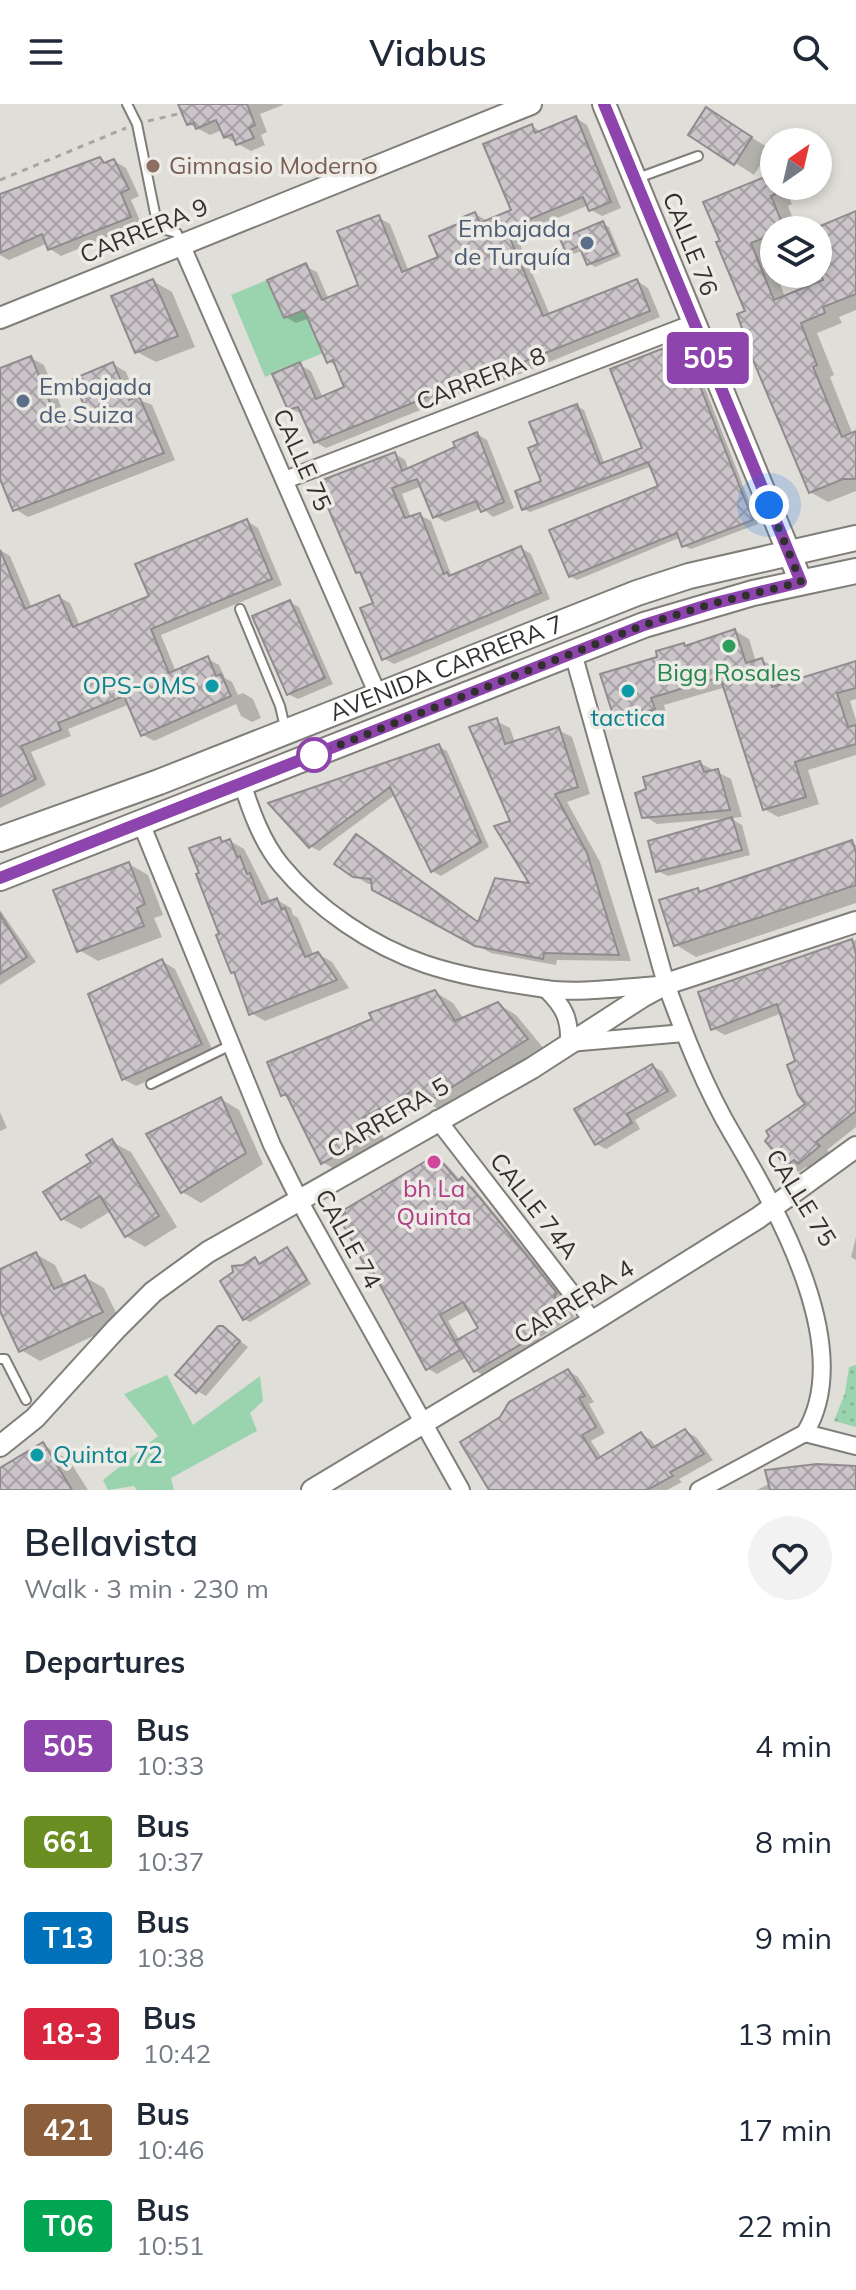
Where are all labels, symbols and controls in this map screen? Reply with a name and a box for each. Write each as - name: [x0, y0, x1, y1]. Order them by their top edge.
- icon: menu: [24, 30, 68, 74]
- text: Viabus: [369, 30, 487, 75]
- icon: search: [788, 30, 832, 74]
- north arrow: [760, 128, 832, 200]
- map controls: [760, 128, 832, 288]
- place label: Gimnasio Moderno: [169, 150, 378, 180]
- marker: Gimnasio Moderno: [144, 157, 162, 175]
- street label: CALLE 76: [657, 187, 725, 300]
- street label: CARRERA 9: [75, 191, 212, 269]
- place label: Embajada de Turquía: [454, 213, 571, 271]
- button: layers: [760, 216, 832, 288]
- marker: Embajada de Turquía: [578, 234, 596, 252]
- line badge: 505: [662, 332, 754, 384]
- street label: CARRERA 8: [412, 340, 549, 416]
- text: 505: [683, 340, 733, 375]
- place label: Embajada de Suiza: [39, 371, 152, 429]
- marker: Embajada de Suiza: [14, 392, 32, 410]
- street label: CALLE 75: [267, 404, 339, 515]
- your location: [749, 485, 789, 525]
- street label: AVENIDA CARRERA 7: [325, 608, 567, 727]
- marker: Bigg Rosales: [720, 637, 738, 655]
- place label: Bigg Rosales: [657, 657, 801, 687]
- place label: OPS-OMS: [83, 670, 196, 700]
- marker: OPS-OMS: [203, 677, 221, 695]
- marker: tactica: [619, 682, 637, 700]
- place label: tactica: [591, 702, 665, 732]
- unlabelled marker: [297, 738, 331, 772]
- street label: CARRERA 5: [321, 1070, 454, 1164]
- street label: CALLE 75: [760, 1143, 843, 1252]
- street label: CALLE 74A: [484, 1146, 586, 1265]
- marker: bh La Quinta: [425, 1153, 443, 1171]
- place label: bh La Quinta: [397, 1173, 471, 1231]
- street label: CALLE 74: [309, 1184, 388, 1293]
- street label: CARRERA 4: [508, 1253, 639, 1350]
- place label: Quinta 72: [53, 1439, 163, 1469]
- marker: Quinta 72: [28, 1446, 46, 1464]
- button: heart: [748, 1516, 832, 1600]
- text: Bellavista: [24, 1518, 198, 1566]
- text: Walk · 3 min · 230 m: [24, 1572, 269, 1605]
- text: Departures: [24, 1643, 185, 1681]
- text: Bus: [136, 1711, 190, 1749]
- text: 4 min: [755, 1727, 832, 1765]
- text: 505: [43, 1728, 93, 1763]
- text: 10:33: [136, 1749, 204, 1782]
- text: Bus: [136, 1807, 190, 1845]
- text: 8 min: [755, 1823, 832, 1861]
- text: 661: [43, 1824, 93, 1859]
- text: 10:37: [136, 1845, 204, 1878]
- text: Bus: [136, 1903, 190, 1941]
- text: 9 min: [755, 1919, 832, 1957]
- text: T13: [43, 1920, 93, 1955]
- text: 10:38: [136, 1941, 204, 1974]
- text: Bus: [143, 1999, 196, 2037]
- text: 13 min: [737, 2015, 832, 2053]
- text: 18-3: [40, 2016, 103, 2051]
- text: 10:42: [143, 2037, 211, 2070]
- text: Bus: [136, 2095, 190, 2133]
- text: 17 min: [737, 2111, 832, 2149]
- text: 421: [43, 2112, 93, 2147]
- text: 10:46: [136, 2133, 204, 2166]
- text: Bus: [136, 2191, 190, 2229]
- text: 22 min: [737, 2207, 832, 2245]
- text: T06: [43, 2208, 93, 2243]
- text: 10:51: [136, 2229, 204, 2262]

